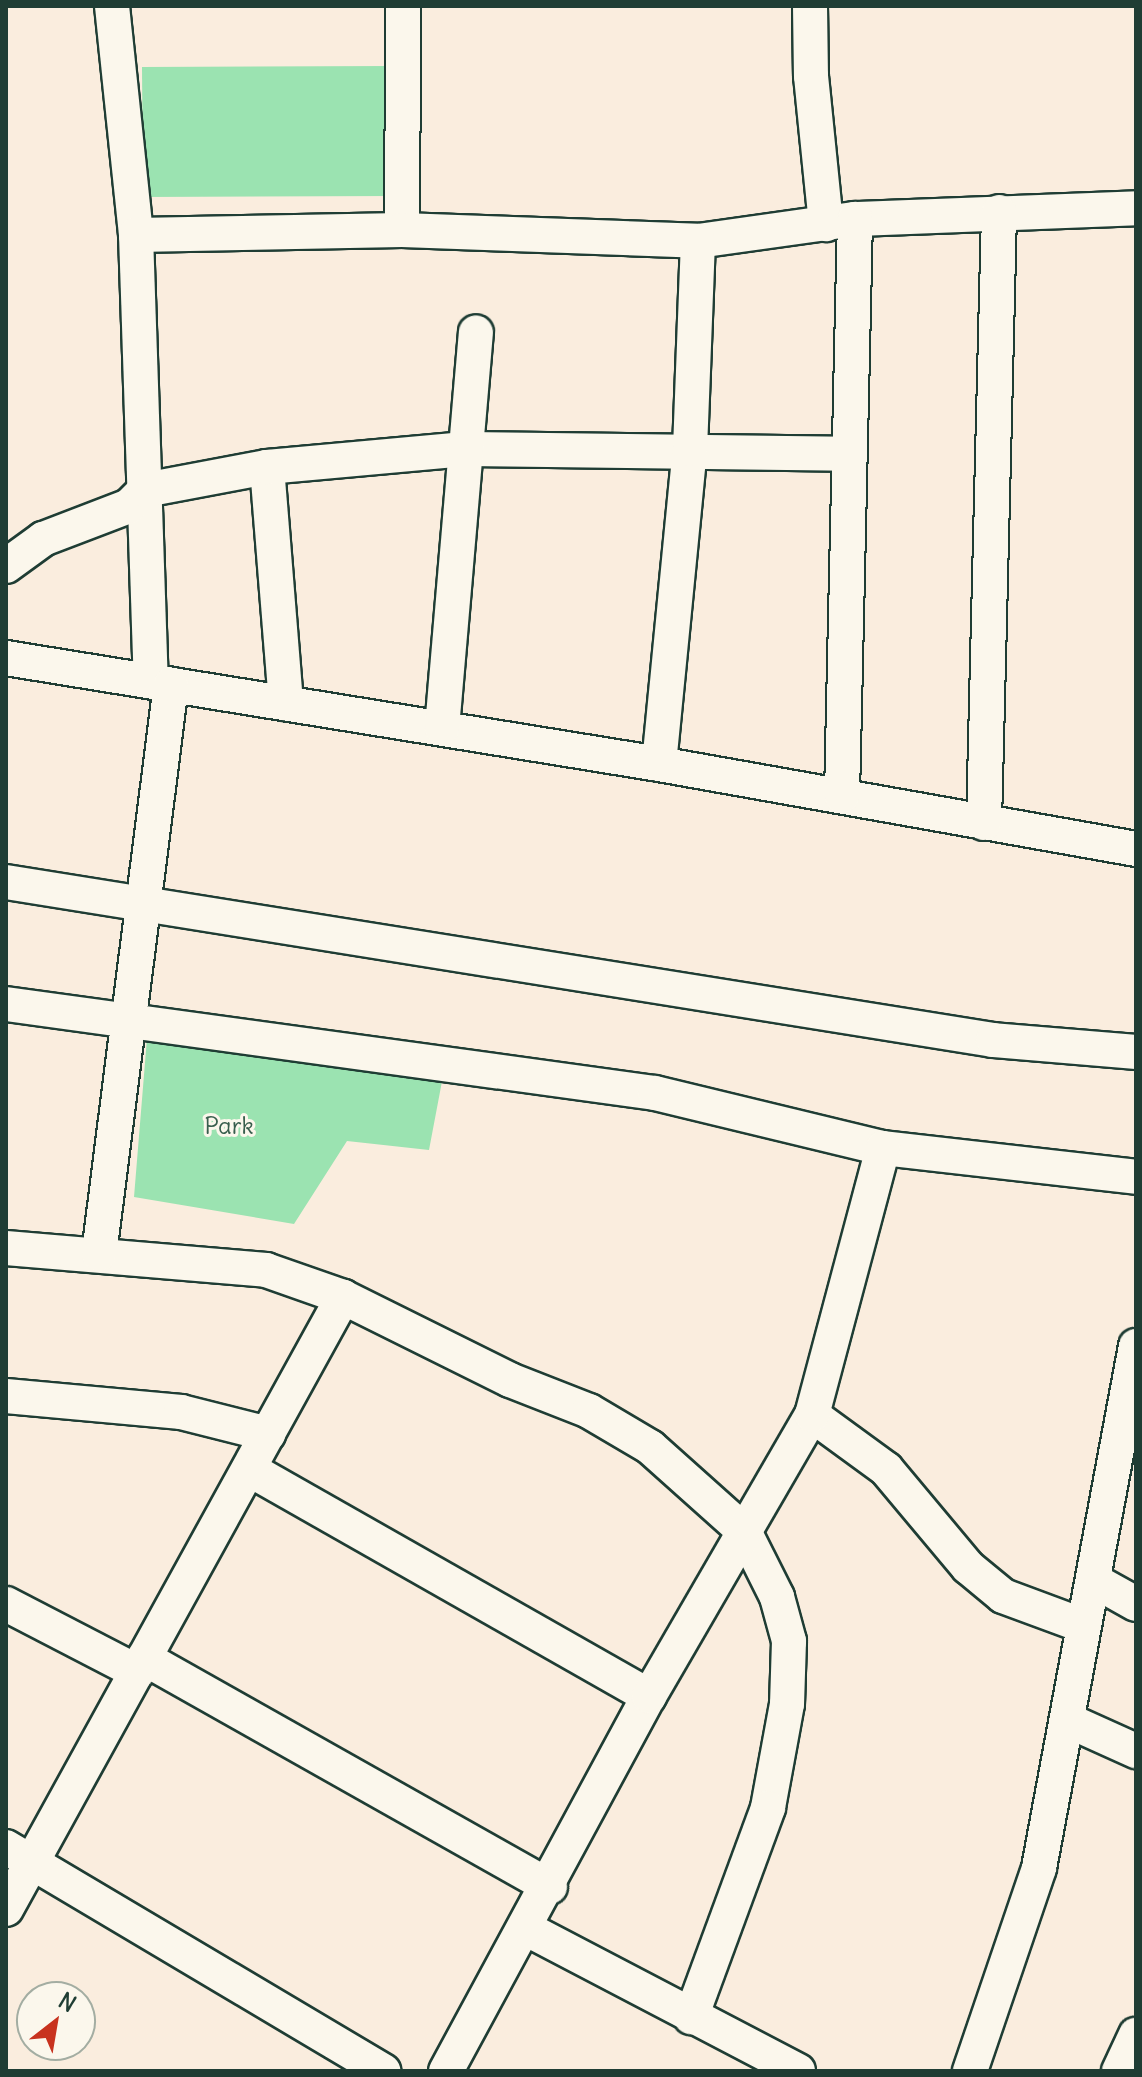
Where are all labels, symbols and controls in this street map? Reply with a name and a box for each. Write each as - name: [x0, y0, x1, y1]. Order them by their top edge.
- park label: Park: [204, 1112, 254, 1140]
- north arrow: [16, 1981, 96, 2061]
- text: N: [54, 1986, 81, 2018]

